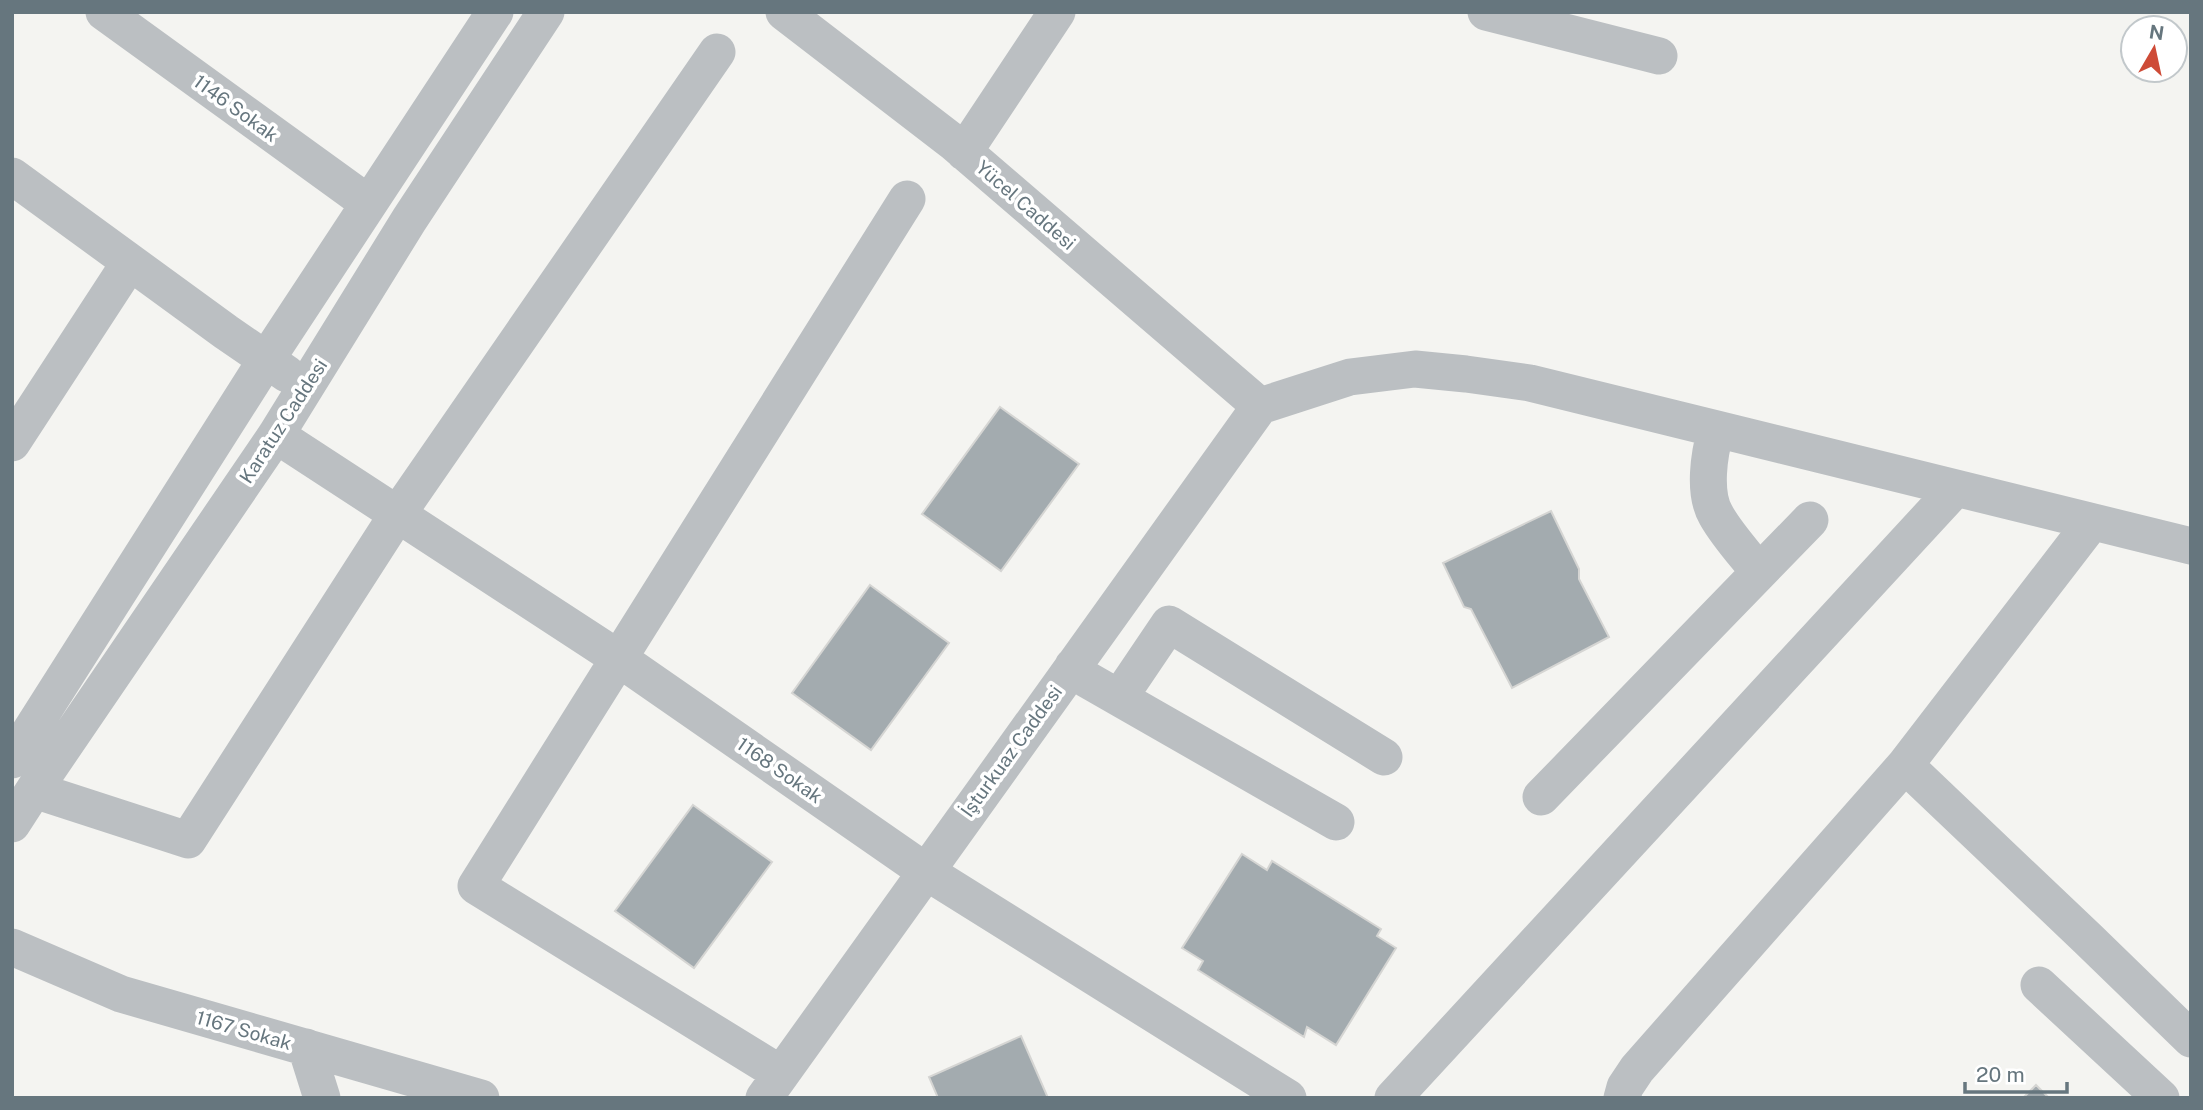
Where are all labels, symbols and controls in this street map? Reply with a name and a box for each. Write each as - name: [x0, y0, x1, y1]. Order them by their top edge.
- north arrow: [2119, 14, 2189, 84]
- text: N: [2148, 20, 2166, 44]
- street label: 1146 Sokak: [190, 70, 283, 146]
- street label: Yücel Caddesi: [972, 156, 1080, 254]
- street label: Karatuz Caddesi: [235, 355, 331, 487]
- street label: İşturkuaz Caddesi: [956, 681, 1066, 821]
- street label: 1168 Sokak: [733, 733, 827, 808]
- street label: 1167 Sokak: [194, 1006, 294, 1054]
- scale bar: [1965, 1050, 2066, 1094]
- text: 20 m: [1976, 1062, 2025, 1087]

